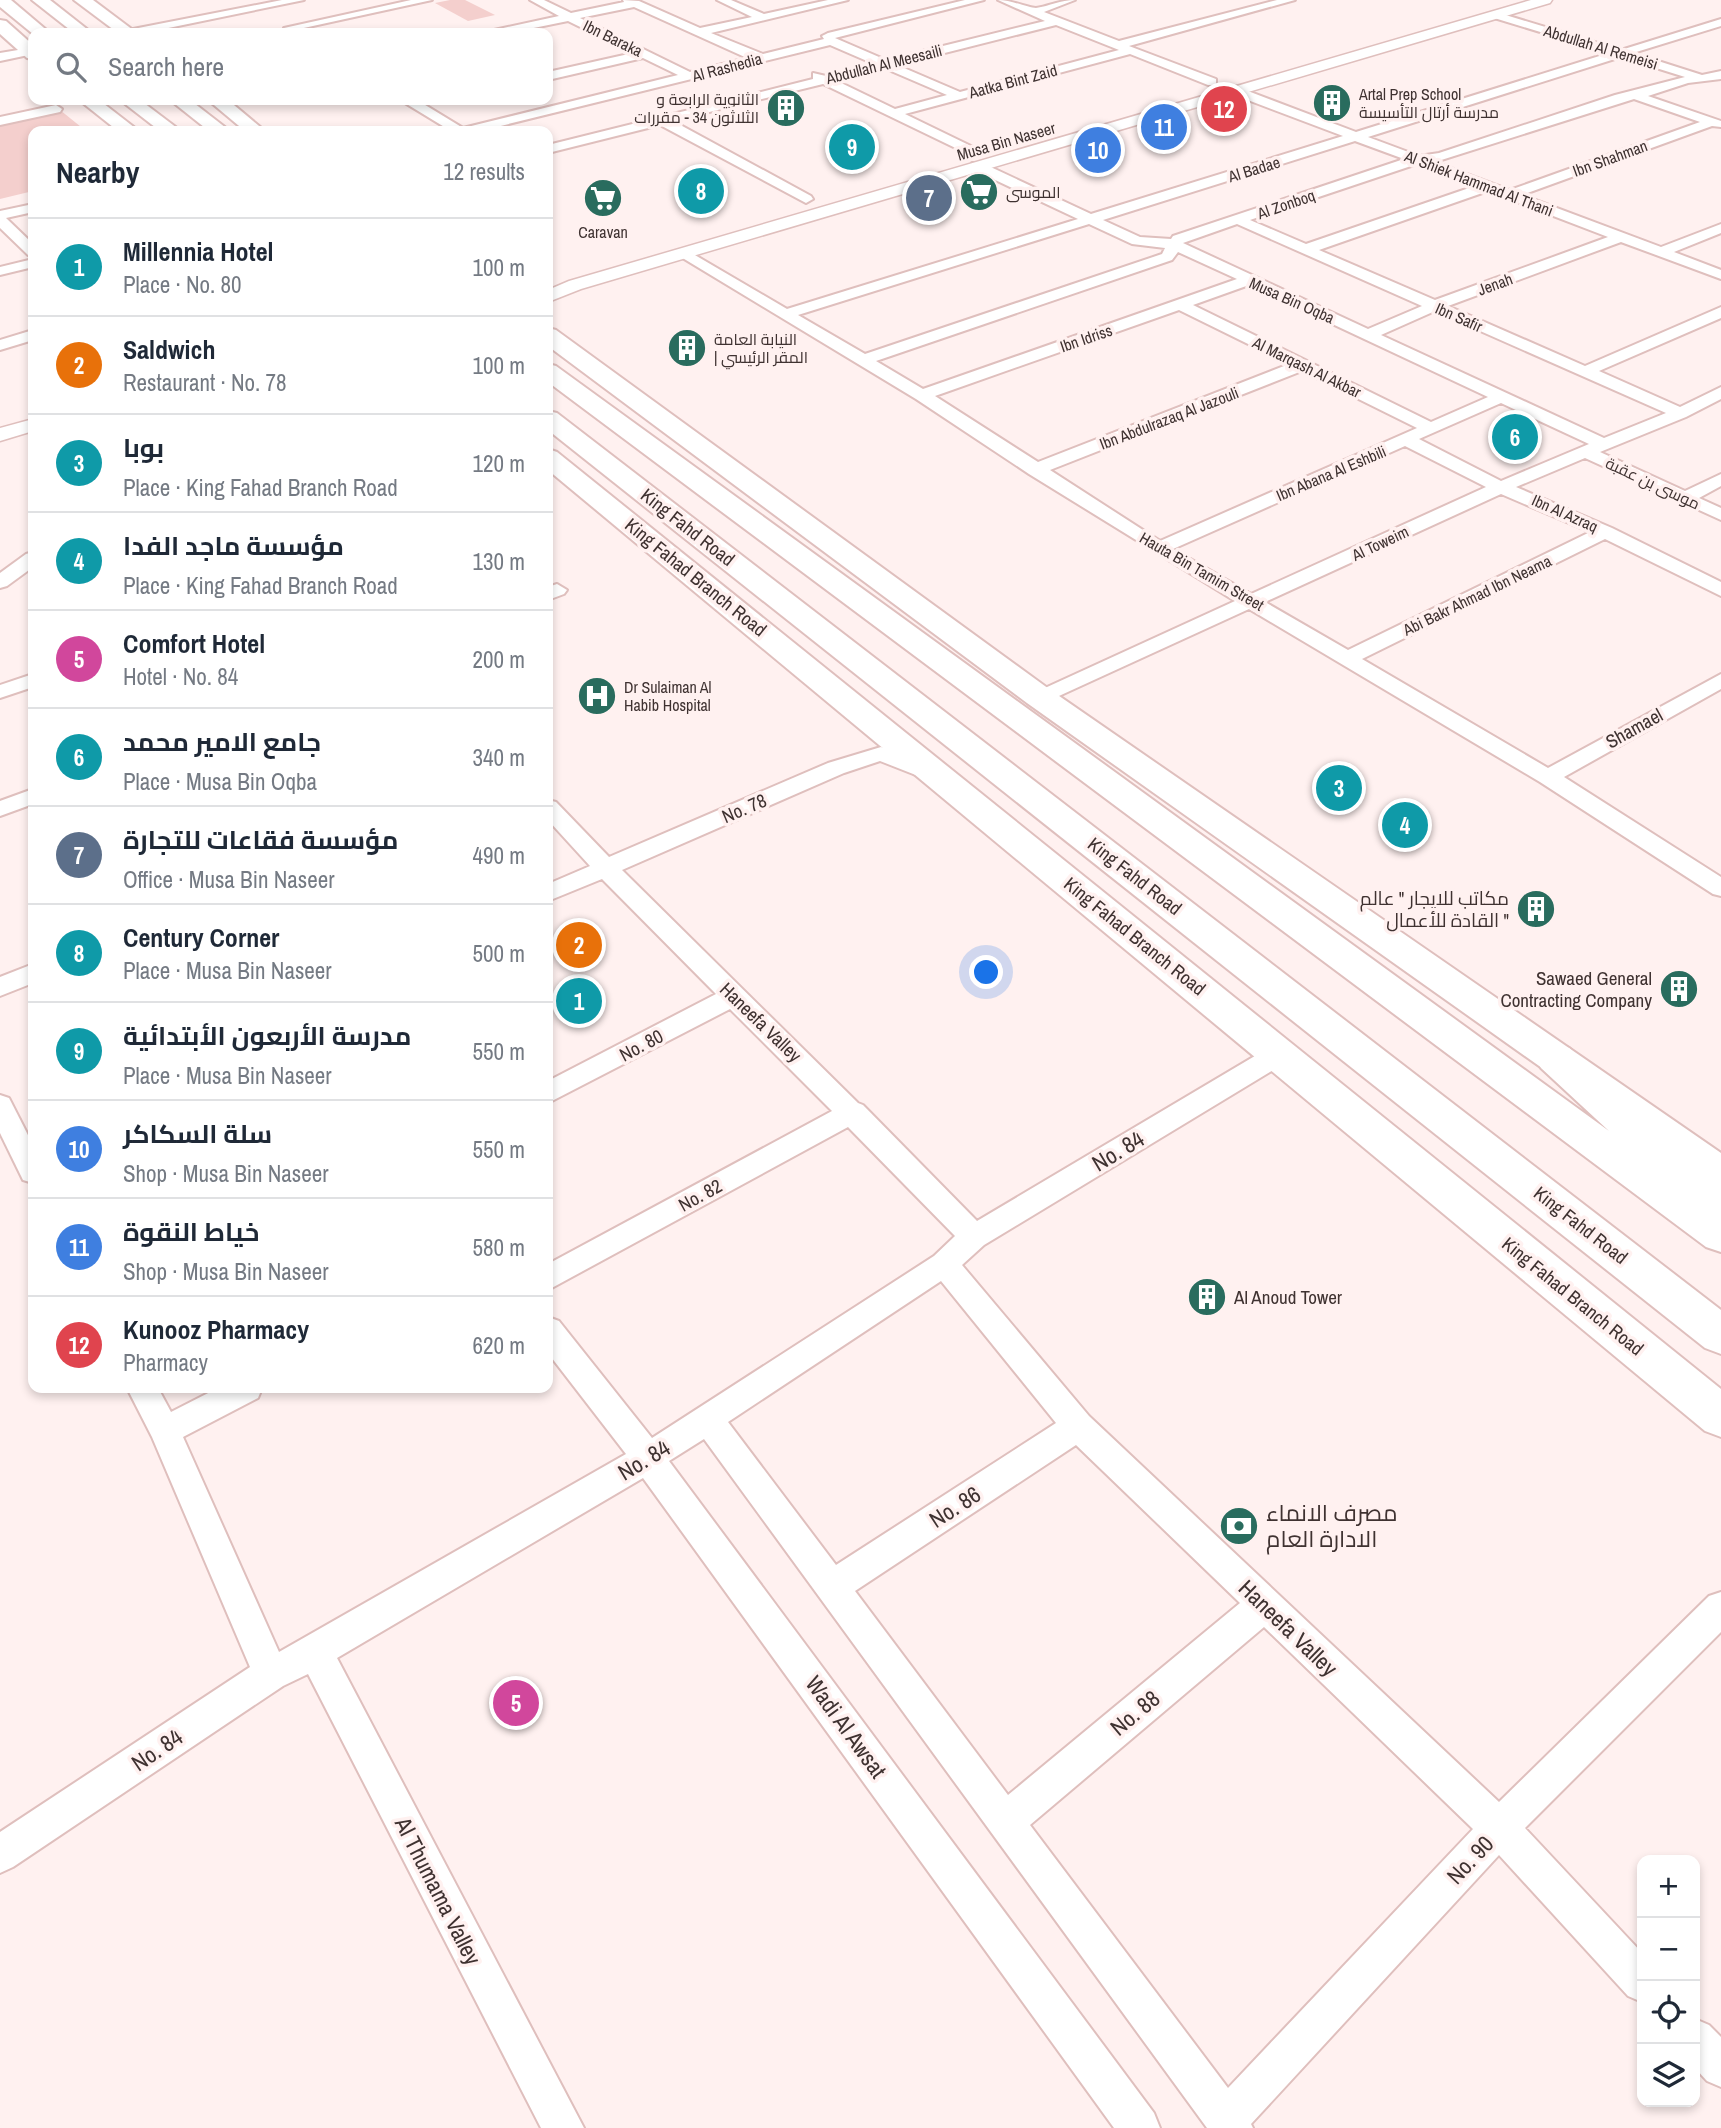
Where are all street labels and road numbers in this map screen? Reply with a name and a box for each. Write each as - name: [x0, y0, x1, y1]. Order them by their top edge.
- street label: Ibn Baraka: [580, 14, 647, 62]
- street label: Abdullah Al Remeisi: [1540, 19, 1661, 75]
- street label: Abdullah Al Meesaili: [823, 39, 944, 89]
- street label: Al Rashedia: [689, 47, 765, 87]
- street label: Aatka Bint Zaid: [966, 59, 1060, 104]
- street label: Musa Bin Naseer: [954, 116, 1058, 166]
- street label: Ibn Shahman: [1570, 134, 1650, 182]
- street label: Al Shiek Hammad Al Thani: [1401, 144, 1556, 221]
- street label: Al Badae: [1224, 151, 1283, 188]
- street label: Al Zonboq: [1253, 184, 1318, 224]
- street label: Jenah: [1474, 268, 1516, 300]
- street label: Musa Bin Oqba: [1246, 271, 1339, 329]
- street label: Ibn Safir: [1432, 297, 1487, 337]
- street label: Ibn Idriss: [1057, 319, 1115, 357]
- street label: Al Marqash Al Akbar: [1248, 331, 1365, 403]
- street label: Ibn Abdulrazaq Al Jazouli: [1096, 381, 1242, 455]
- street label: Ibn Abana Al Eshbili: [1273, 440, 1389, 506]
- street label: موسى بن عقبة: [1602, 452, 1704, 514]
- street label: King Fahd Road: [636, 482, 740, 572]
- street label: Ibn Al Azraq: [1529, 489, 1601, 537]
- street label: King Fahad Branch Road: [620, 512, 772, 642]
- street label: Al Toweim: [1347, 520, 1412, 566]
- street label: Hauta Bin Tamim Street: [1136, 526, 1268, 616]
- street label: Abi Bakr Ahmad Ibn Neama: [1398, 549, 1556, 641]
- street label: Shamael: [1601, 702, 1667, 754]
- street label: No. 78: [718, 787, 770, 829]
- street label: King Fahd Road: [1083, 831, 1187, 921]
- street label: King Fahad Branch Road: [1059, 871, 1211, 1001]
- street label: Haneefa Valley: [714, 976, 808, 1068]
- street label: No. 80: [615, 1023, 667, 1067]
- street label: No. 84: [1086, 1123, 1150, 1178]
- street label: No. 82: [674, 1173, 726, 1217]
- street label: King Fahd Road: [1529, 1180, 1633, 1270]
- street label: King Fahad Branch Road: [1497, 1231, 1649, 1361]
- street label: No. 84: [612, 1432, 676, 1487]
- street label: No. 86: [923, 1478, 986, 1535]
- street label: Haneefa Valley: [1232, 1573, 1345, 1683]
- street label: Wadi Al Awsat: [799, 1669, 894, 1784]
- street label: No. 88: [1103, 1683, 1166, 1742]
- street label: No. 84: [125, 1721, 189, 1778]
- street label: Al Thumama Valley: [387, 1811, 489, 1970]
- street label: No. 90: [1439, 1829, 1500, 1891]

